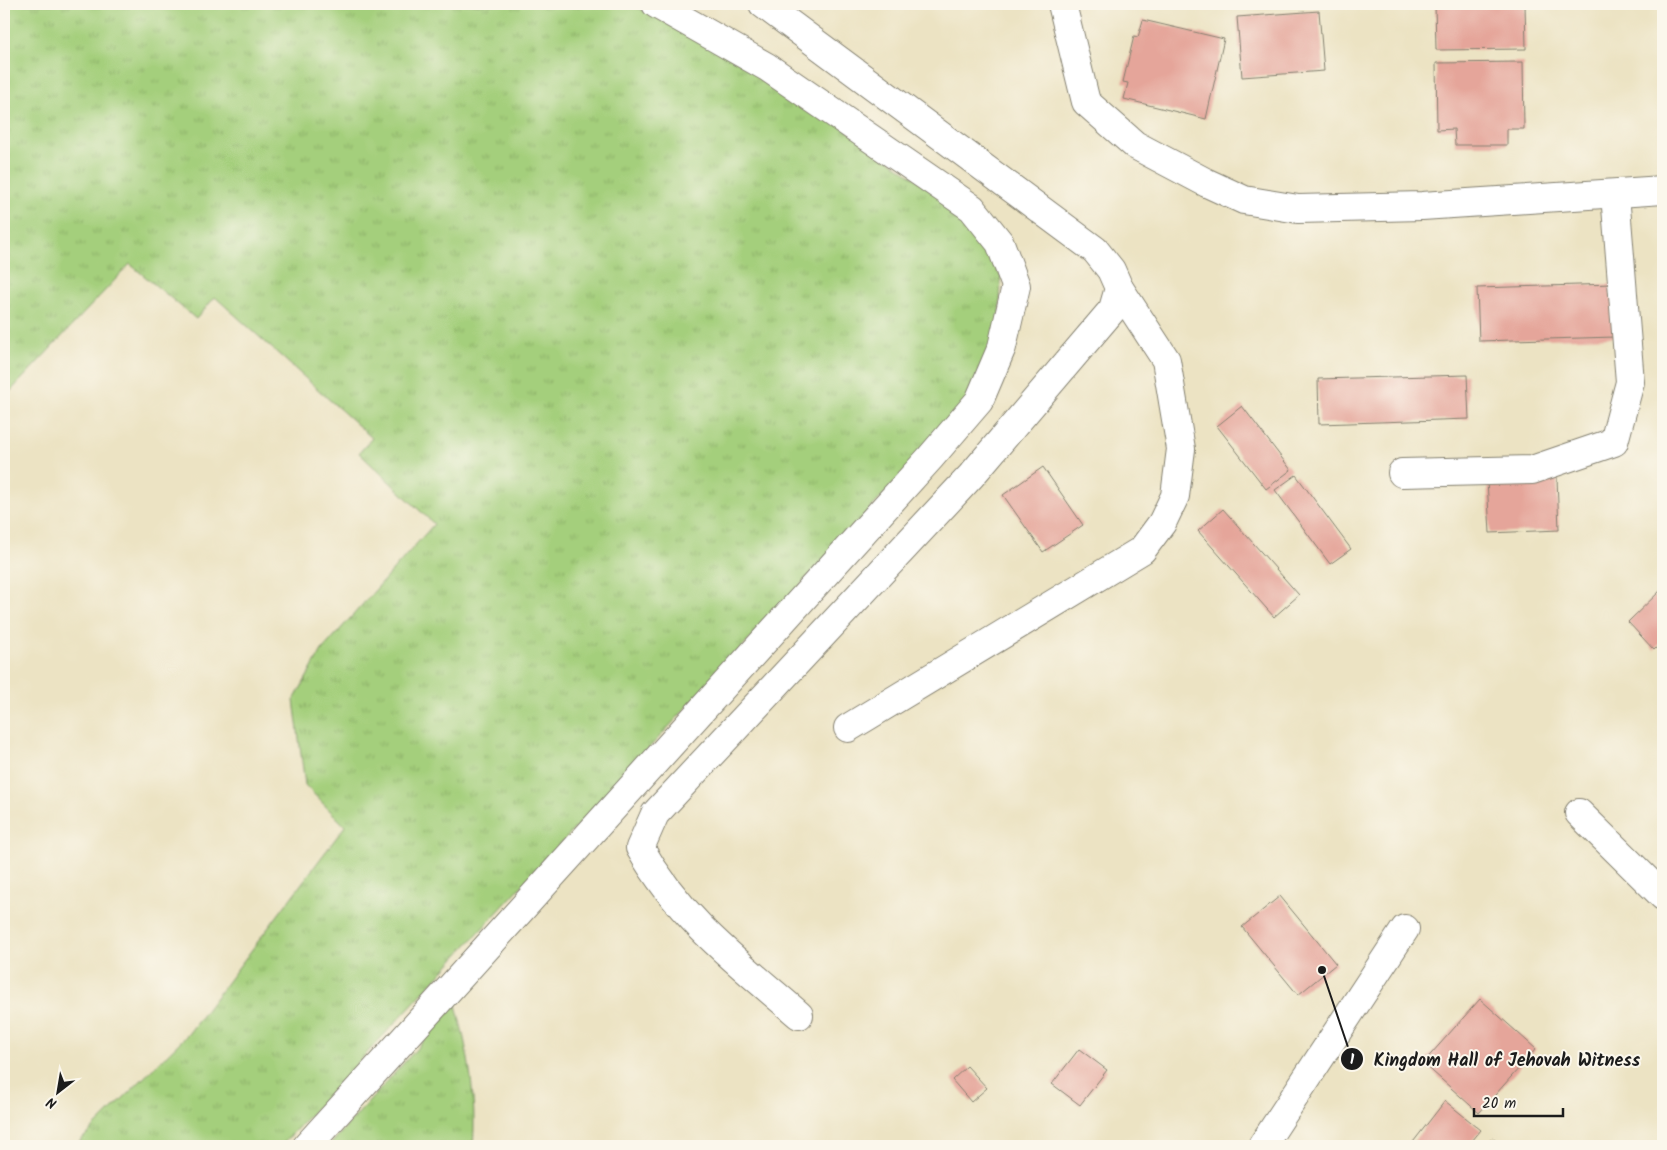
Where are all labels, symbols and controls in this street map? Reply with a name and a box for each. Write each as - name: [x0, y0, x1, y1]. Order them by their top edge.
- callout: Kingdom Hall of Jehovah Witness: [1339, 1043, 1651, 1076]
- text: Kingdom Hall of Jehovah Witness: [1374, 1047, 1641, 1076]
- text: 1: [1350, 1048, 1355, 1072]
- north arrow: [32, 1068, 82, 1118]
- scale bar: [1474, 1085, 1563, 1117]
- text: N: [42, 1090, 61, 1114]
- text: 20 m: [1482, 1092, 1516, 1116]

